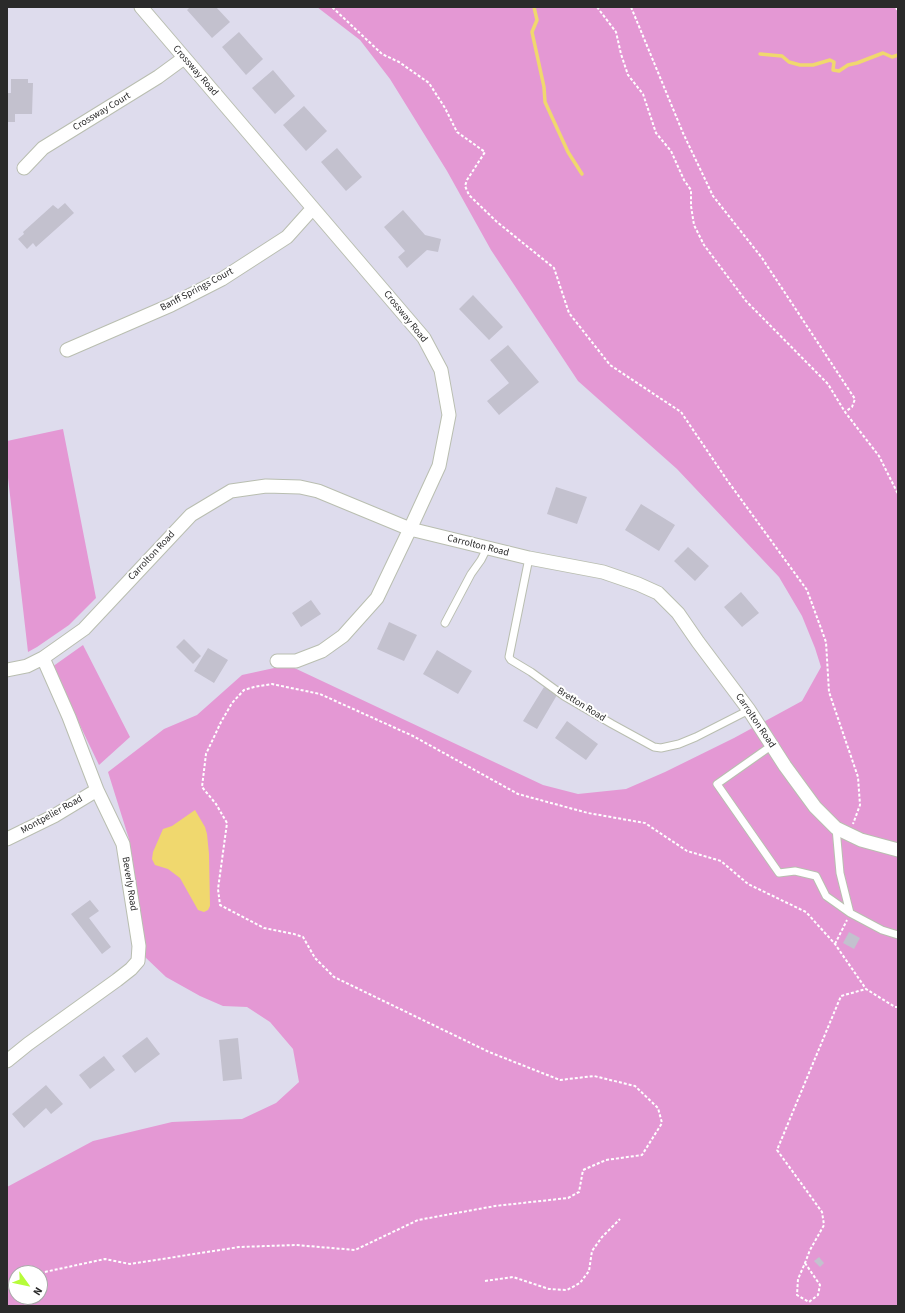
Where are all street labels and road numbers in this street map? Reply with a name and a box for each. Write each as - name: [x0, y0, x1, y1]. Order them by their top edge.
- street label: Crossway Road: [170, 43, 220, 99]
- street label: Crossway Court: [71, 90, 133, 134]
- street label: Banff Springs Court: [158, 266, 236, 314]
- street label: Crossway Road: [380, 289, 430, 345]
- street label: Carrolton Road: [126, 529, 178, 583]
- street label: Carrolton Road: [446, 533, 510, 559]
- street label: Bretton Road: [555, 685, 607, 725]
- street label: Carrolton Road: [732, 691, 778, 751]
- street label: Montpelier Road: [19, 793, 85, 837]
- street label: Beverly Road: [119, 856, 139, 912]

